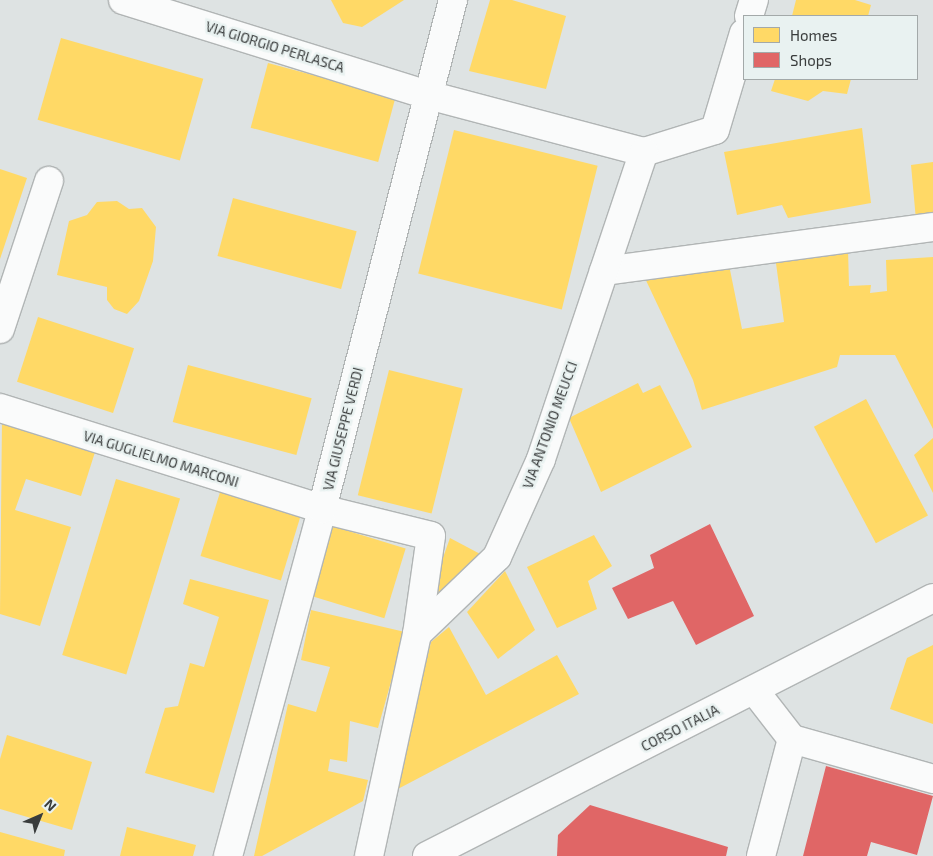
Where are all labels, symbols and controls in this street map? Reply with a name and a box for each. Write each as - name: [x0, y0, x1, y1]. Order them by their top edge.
- legend: [743, 15, 918, 80]
- street label: VIA GIORGIO PERLASCA: [203, 18, 347, 76]
- text: Homes: [790, 26, 837, 44]
- text: Shops: [790, 51, 832, 69]
- street label: VIA ANTONIO MEUCCI: [519, 359, 581, 491]
- street label: VIA GIUSEPPE VERDI: [319, 365, 367, 493]
- street label: VIA GUGLIELMO MARCONI: [81, 427, 241, 491]
- street label: CORSO ITALIA: [638, 701, 722, 755]
- north arrow: [15, 791, 65, 841]
- text: N: [41, 795, 60, 814]

